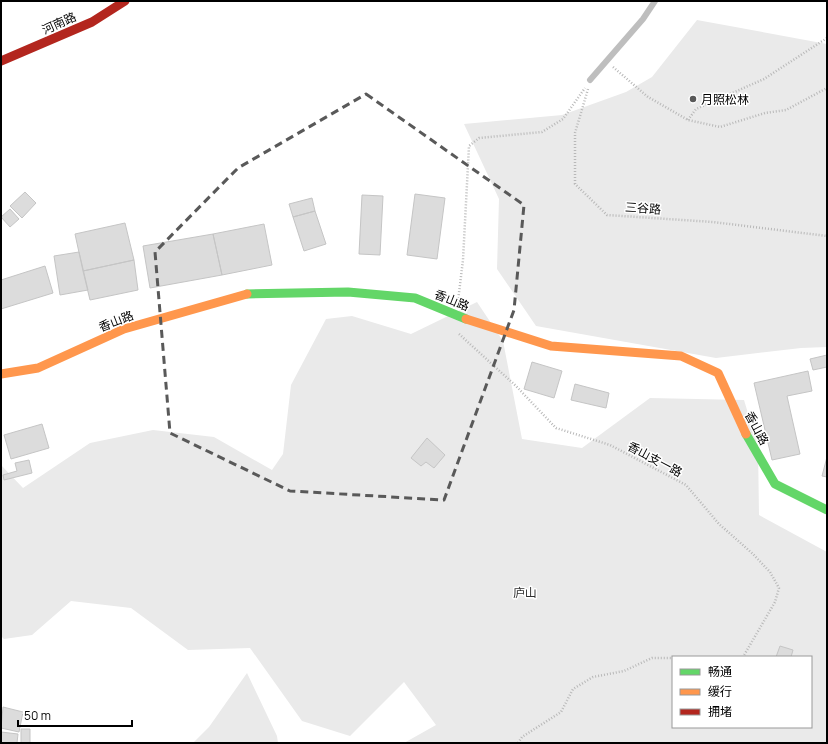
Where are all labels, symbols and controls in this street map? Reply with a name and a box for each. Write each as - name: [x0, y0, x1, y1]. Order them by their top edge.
- street label: 河南路: [39, 8, 79, 38]
- place label: 月照松林: [701, 91, 749, 108]
- marker: 月照松林: [688, 94, 698, 104]
- street label: 三谷路: [624, 198, 662, 218]
- street label: 香山路: [432, 285, 472, 315]
- street label: 香山路: [96, 307, 136, 335]
- street label: 香山路: [741, 408, 773, 448]
- street label: 香山支一路: [625, 437, 685, 481]
- park label: 庐山: [513, 584, 537, 601]
- legend: [672, 656, 812, 728]
- text: 畅通: [708, 663, 732, 680]
- text: 缓行: [708, 683, 732, 700]
- scale bar: [18, 702, 132, 728]
- text: 拥堵: [708, 703, 732, 720]
- text: 50 m: [24, 707, 51, 724]

